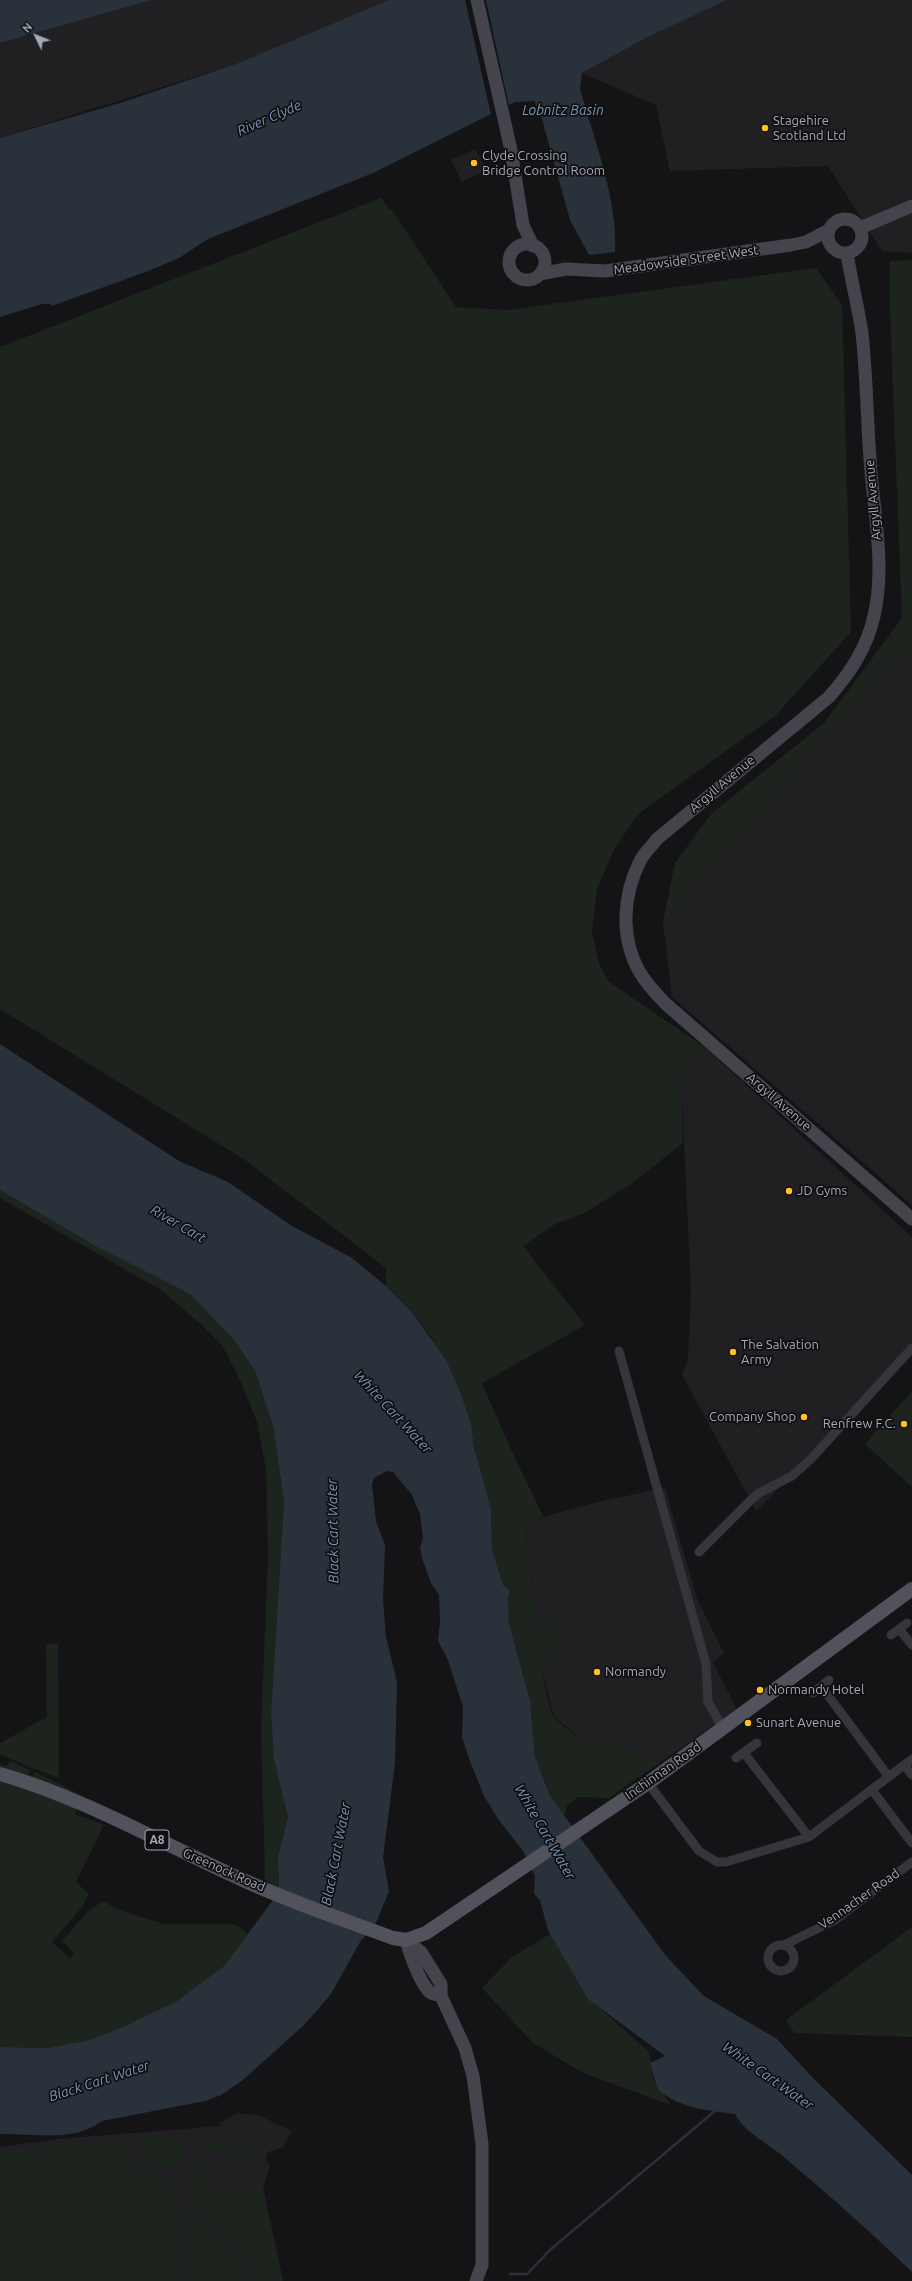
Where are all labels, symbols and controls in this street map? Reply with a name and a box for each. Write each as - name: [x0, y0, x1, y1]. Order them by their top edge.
- north arrow: [16, 16, 56, 56]
- text: N: [20, 21, 34, 35]
- water label: River Clyde: [234, 96, 304, 140]
- water label: Lobnitz Basin: [522, 102, 604, 118]
- place label: Stagehire Scotland Ltd: [773, 113, 846, 144]
- marker: Stagehire Scotland Ltd: [760, 123, 770, 133]
- place label: Clyde Crossing Bridge Control Room: [482, 148, 605, 179]
- marker: Clyde Crossing Bridge Control Room: [469, 158, 479, 168]
- street label: Meadowside Street West: [613, 242, 759, 278]
- street label: Argyll Avenue: [862, 459, 884, 541]
- street label: Argyll Avenue: [686, 752, 758, 816]
- street label: Argyll Avenue: [743, 1070, 815, 1134]
- place label: JD Gyms: [797, 1183, 847, 1199]
- marker: JD Gyms: [784, 1186, 794, 1196]
- water label: River Cart: [147, 1201, 209, 1247]
- place label: The Salvation Army: [741, 1337, 819, 1368]
- marker: The Salvation Army: [728, 1347, 738, 1357]
- water label: White Cart Water: [350, 1367, 436, 1457]
- place label: Company Shop: [709, 1409, 796, 1425]
- marker: Company Shop: [799, 1412, 809, 1422]
- place label: Renfrew F.C.: [823, 1416, 896, 1432]
- marker: Renfrew F.C.: [899, 1419, 909, 1429]
- water label: Black Cart Water: [324, 1479, 342, 1583]
- place label: Normandy: [605, 1664, 666, 1680]
- marker: Normandy: [592, 1667, 602, 1677]
- place label: Normandy Hotel: [768, 1682, 864, 1698]
- marker: Normandy Hotel: [755, 1685, 765, 1695]
- place label: Sunart Avenue: [756, 1715, 841, 1731]
- marker: Sunart Avenue: [743, 1718, 753, 1728]
- street label: Inchinnan Road: [622, 1739, 704, 1803]
- water label: White Cart Water: [511, 1781, 579, 1883]
- water label: Black Cart Water: [318, 1801, 354, 1907]
- road number: A8: [145, 1830, 169, 1850]
- street label: Greenock Road: [180, 1845, 268, 1895]
- street label: Vennacher Road: [816, 1865, 902, 1933]
- water label: White Cart Water: [719, 2038, 817, 2114]
- water label: Black Cart Water: [47, 2057, 151, 2105]

